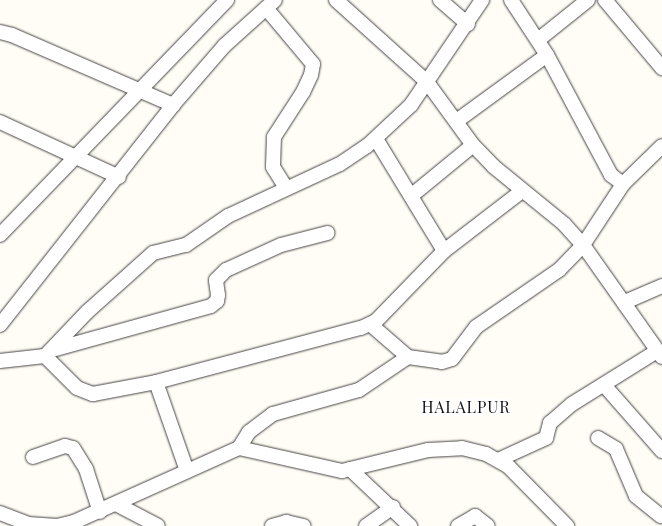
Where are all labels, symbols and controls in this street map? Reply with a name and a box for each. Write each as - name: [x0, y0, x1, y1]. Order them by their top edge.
- district label: HALALPUR: [420, 397, 512, 417]

